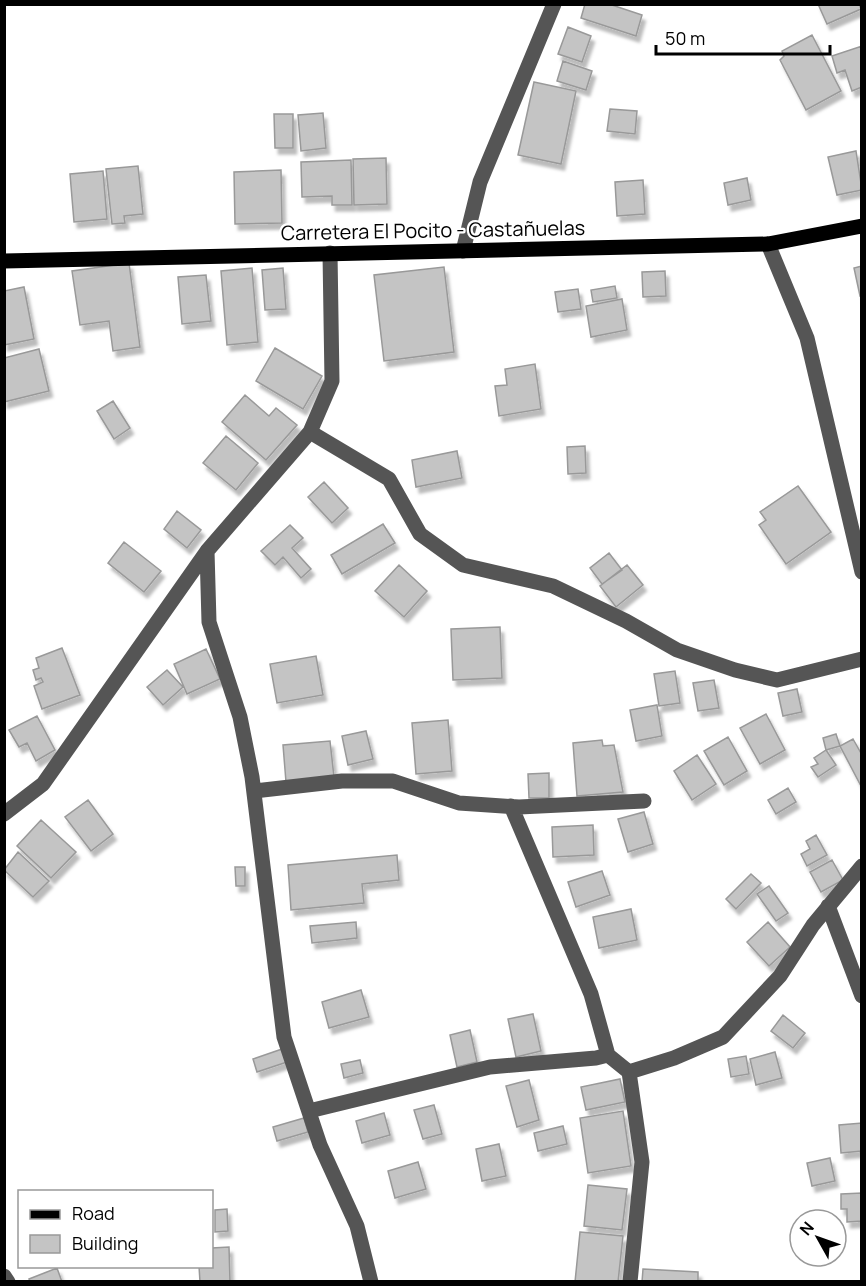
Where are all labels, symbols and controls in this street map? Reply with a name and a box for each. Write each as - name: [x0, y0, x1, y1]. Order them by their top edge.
- scale bar: [656, 18, 830, 56]
- text: 50 m: [665, 26, 705, 50]
- street label: Carretera El Pocito - Castañuelas: [281, 214, 585, 246]
- legend: [18, 1190, 213, 1268]
- text: Road: [72, 1201, 115, 1225]
- north arrow: [788, 1208, 848, 1268]
- text: N: [794, 1217, 819, 1240]
- text: Building: [72, 1231, 138, 1255]

